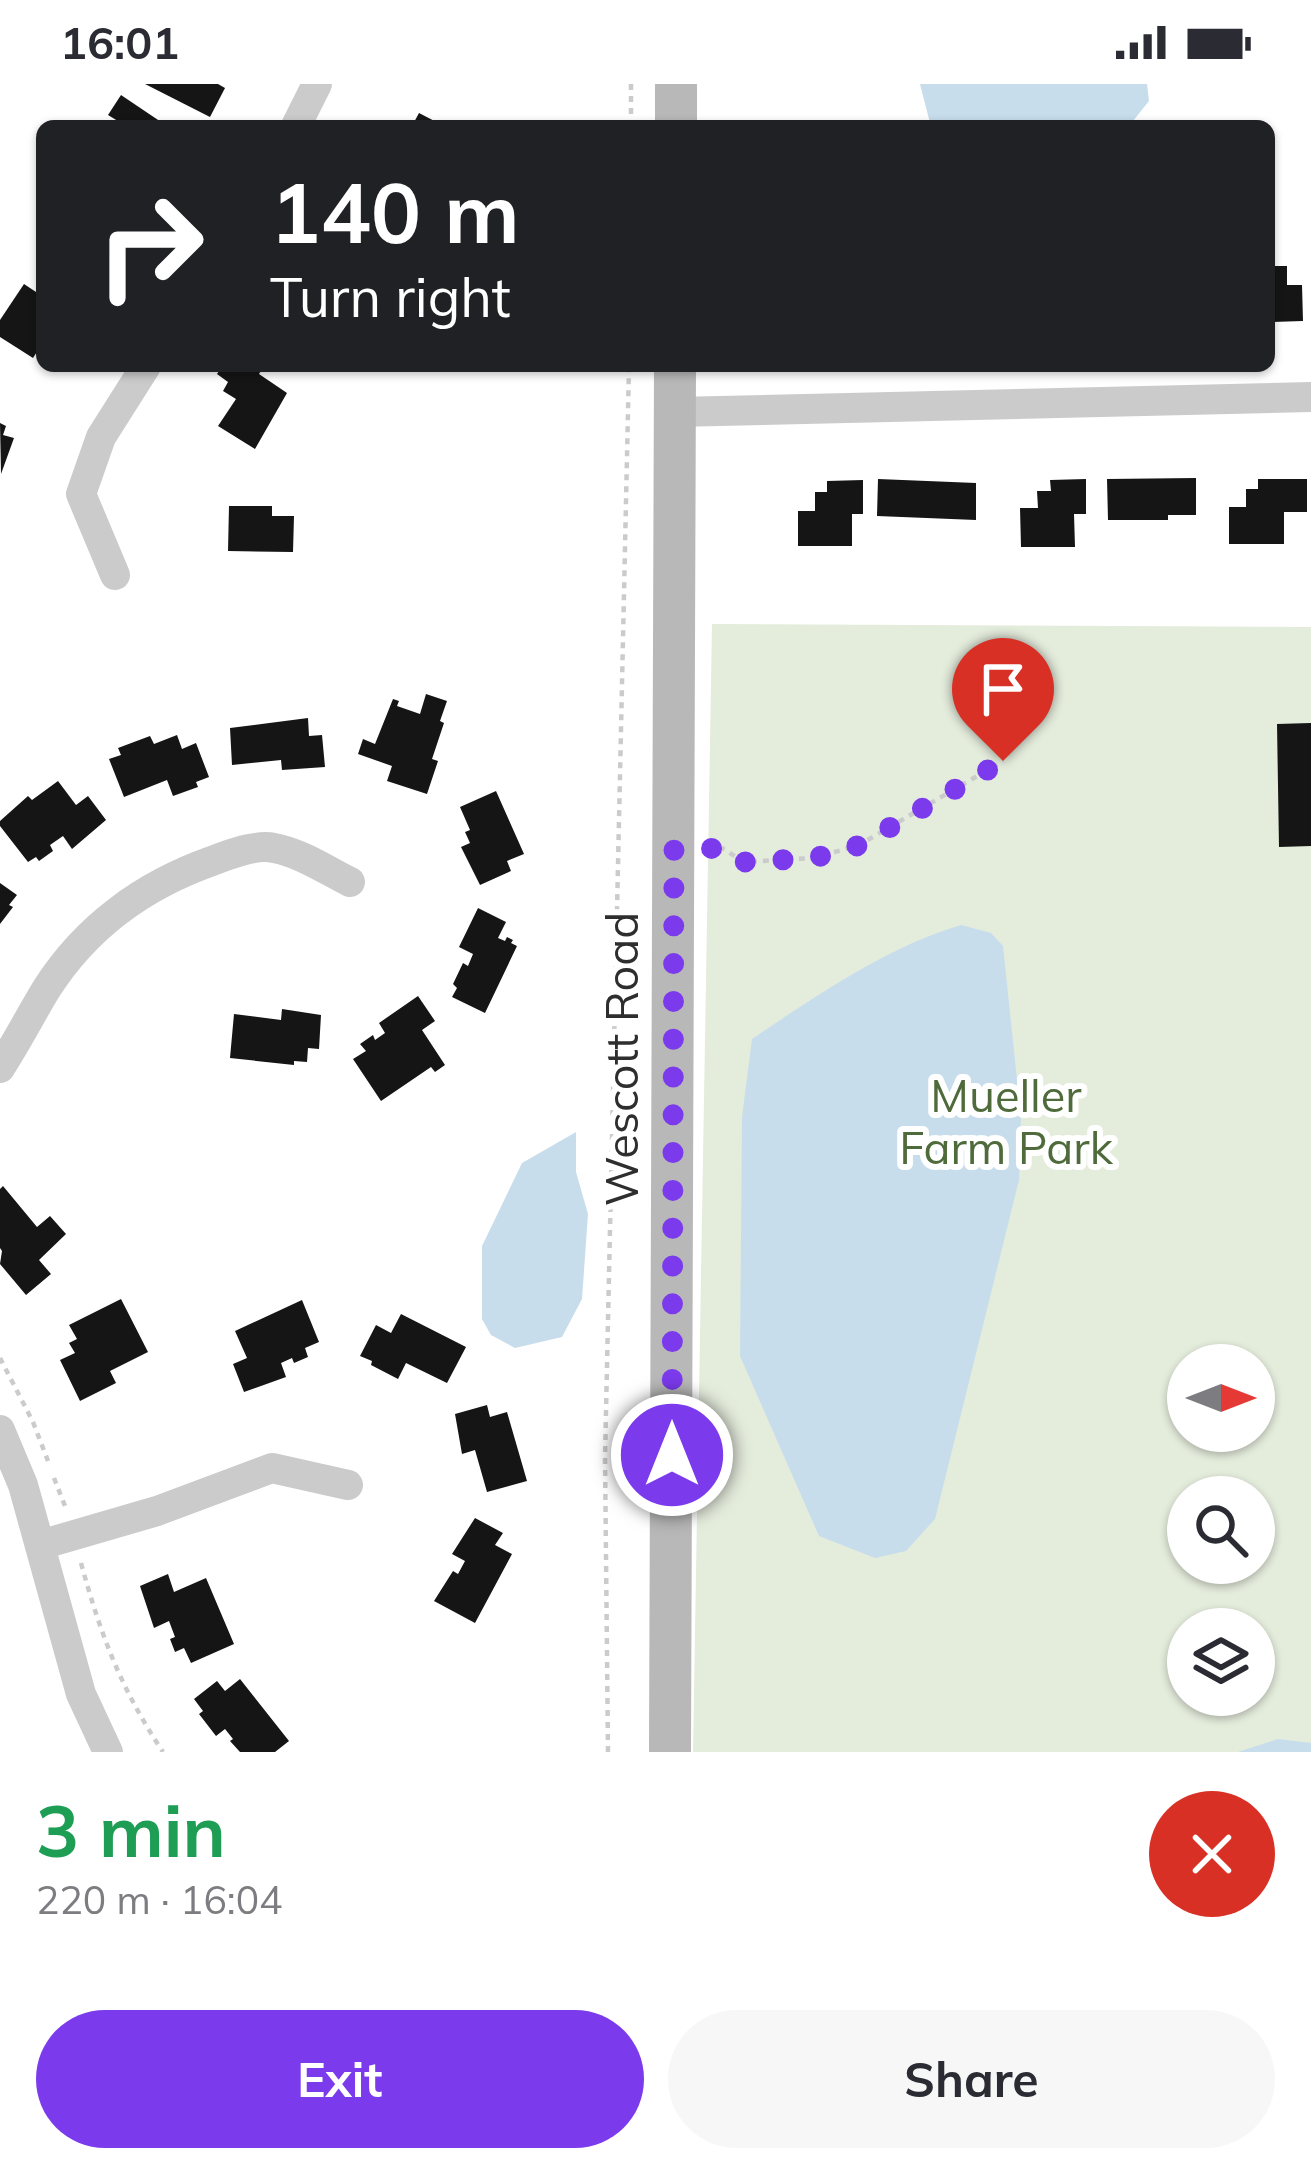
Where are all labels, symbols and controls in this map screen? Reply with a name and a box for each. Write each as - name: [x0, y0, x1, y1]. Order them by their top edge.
- text: 16:01: [60, 14, 179, 70]
- text: 140 m: [270, 159, 520, 264]
- icon: right: [72, 168, 228, 324]
- text: Turn right: [270, 263, 511, 331]
- pin: [952, 638, 1054, 761]
- icon: arrive: [970, 656, 1036, 722]
- street label: Wescott Road: [593, 912, 649, 1206]
- park label: Mueller Farm Park: [899, 1067, 1114, 1175]
- north arrow: [1167, 1344, 1275, 1452]
- map controls: [1167, 1344, 1275, 1716]
- position arrow: [609, 1392, 735, 1518]
- button: search: [1167, 1476, 1275, 1584]
- button: layers: [1167, 1608, 1275, 1716]
- text: 3 min: [36, 1785, 226, 1875]
- button: close: [1149, 1791, 1275, 1917]
- text: 220 m · 16:04: [36, 1875, 282, 1924]
- button: Exit: [36, 2010, 644, 2148]
- button: Share: [668, 2010, 1275, 2148]

